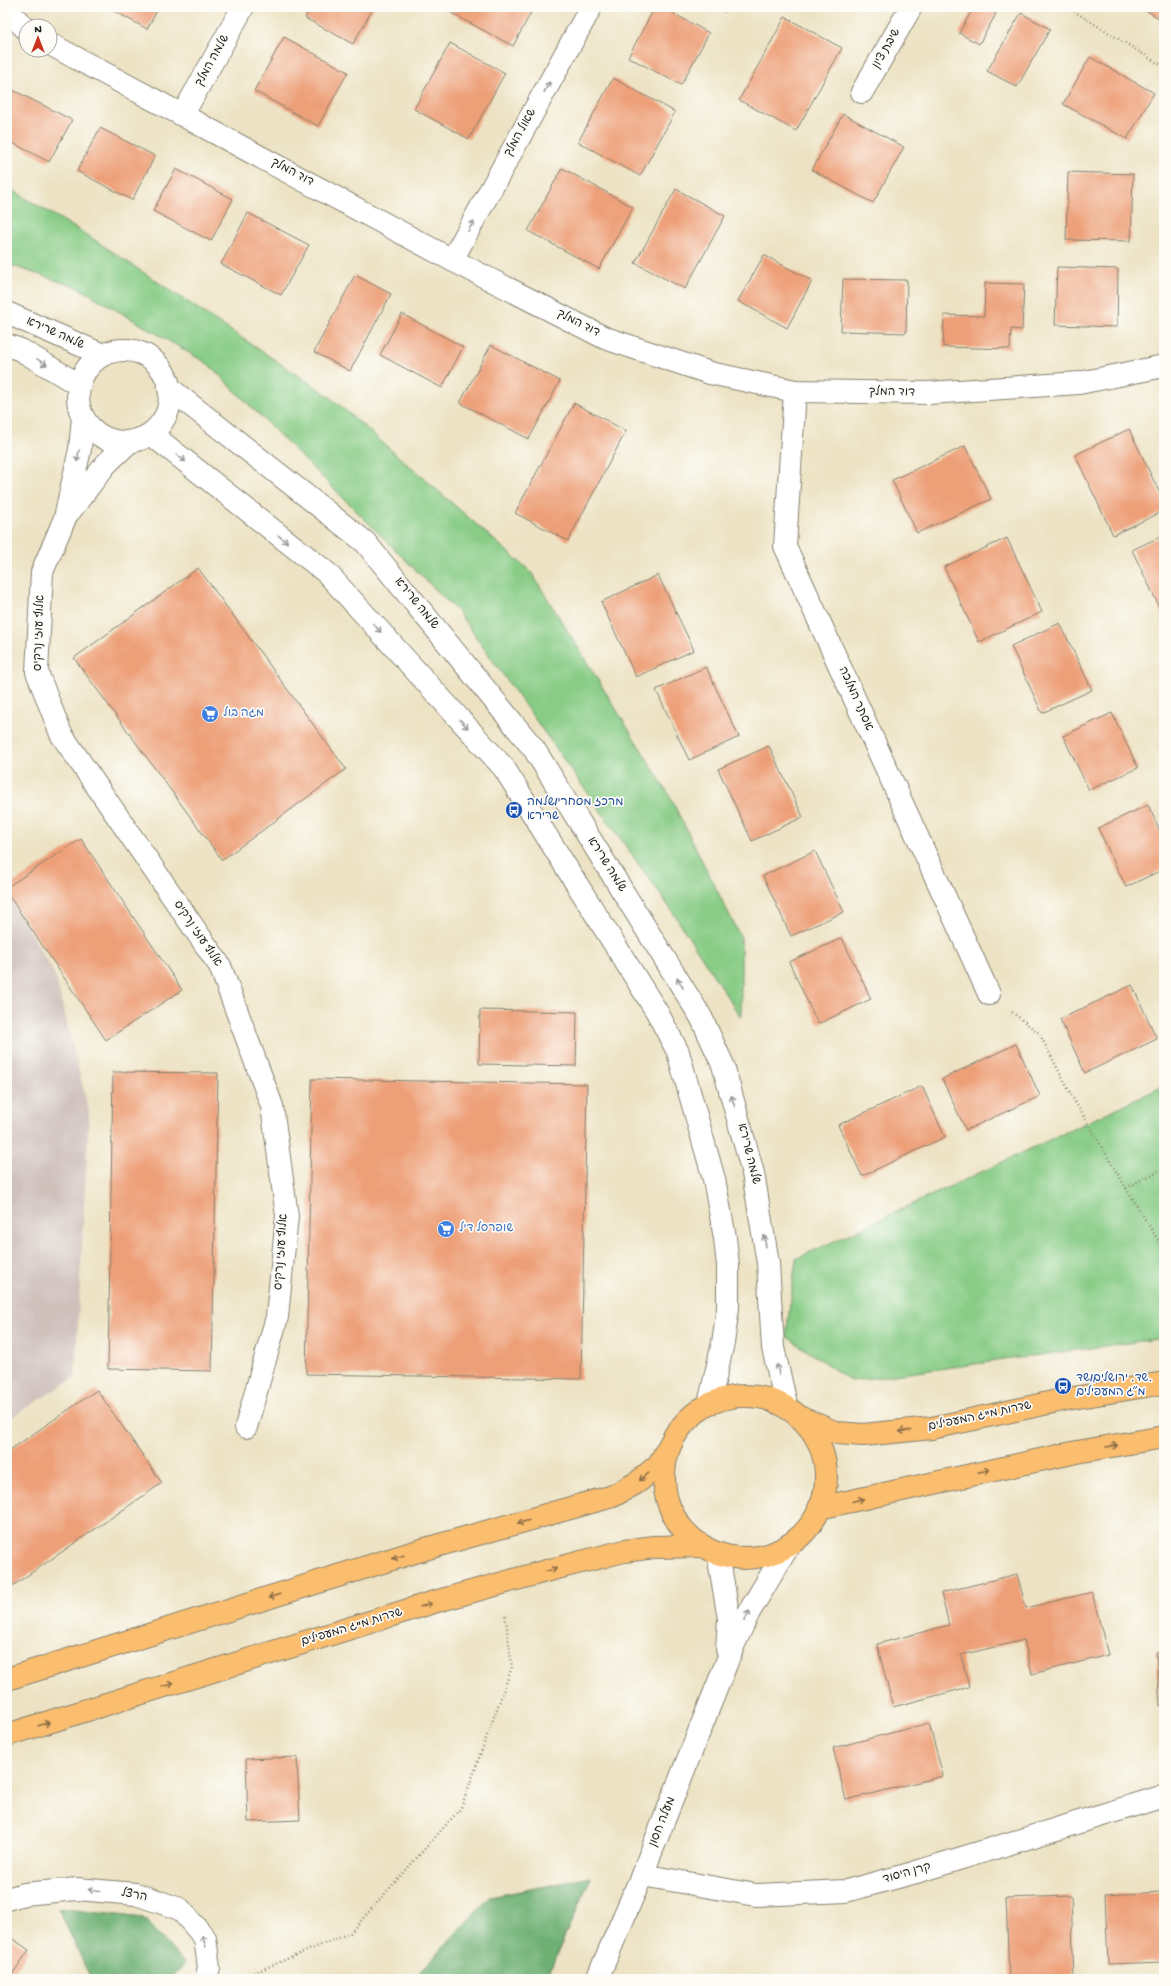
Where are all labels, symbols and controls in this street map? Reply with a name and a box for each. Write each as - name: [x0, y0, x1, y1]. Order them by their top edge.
- north arrow: [18, 18, 58, 58]
- text: N: [34, 24, 42, 36]
- street label: שיבת ציון: [870, 26, 904, 72]
- street label: שלמה המלך: [192, 32, 233, 89]
- one-way arrow: [543, 81, 551, 93]
- street label: שאול המלך: [501, 105, 540, 160]
- street label: דוד המלך: [268, 155, 316, 190]
- one-way arrow: [467, 220, 475, 232]
- street label: דוד המלך: [554, 306, 602, 341]
- street label: שלמה שרירא: [24, 314, 87, 353]
- one-way arrow: [36, 359, 48, 367]
- street label: דוד המלך: [869, 385, 915, 400]
- one-way arrow: [74, 449, 82, 462]
- one-way arrow: [176, 454, 187, 462]
- one-way arrow: [278, 534, 289, 543]
- street label: שלמה שרירא: [391, 575, 442, 633]
- street label: אלוף עוזי נרקיס: [31, 594, 48, 671]
- one-way arrow: [372, 623, 382, 633]
- street label: אסתר המלכה: [835, 664, 876, 733]
- supermarket icon: מגה בול: [200, 704, 220, 724]
- place label: מגה בול: [223, 706, 264, 721]
- one-way arrow: [459, 719, 468, 729]
- place label: מרכז מסחרי/שלמה שרירא: [527, 795, 624, 824]
- bus stop icon: מרכז מסחרי/שלמה שרירא: [504, 800, 524, 820]
- street label: שלמה שרירא: [584, 834, 629, 895]
- street label: אלוף עוזי נרקיס: [170, 898, 225, 970]
- one-way arrow: [675, 977, 683, 989]
- one-way arrow: [729, 1095, 737, 1107]
- street label: שלמה שרירא: [734, 1122, 763, 1186]
- street label: אלוף עוזי נרקיס: [271, 1213, 292, 1291]
- supermarket icon: שופרסל דיל: [436, 1219, 456, 1239]
- place label: שופרסל דיל: [459, 1221, 513, 1236]
- one-way arrow: [761, 1235, 769, 1248]
- one-way arrow: [773, 1364, 781, 1377]
- place label: שד. ירושלים/שד. מ״ג המעפילים: [1076, 1371, 1152, 1400]
- bus stop icon: שד. ירושלים/שד. מ״ג המעפילים: [1053, 1376, 1073, 1396]
- street label: שדרות מ"ג המעפילים: [927, 1398, 1034, 1435]
- one-way arrow: [899, 1427, 912, 1434]
- one-way arrow: [1105, 1442, 1118, 1450]
- one-way arrow: [978, 1467, 991, 1475]
- one-way arrow: [639, 1472, 650, 1481]
- one-way arrow: [851, 1496, 864, 1503]
- one-way arrow: [517, 1519, 530, 1526]
- one-way arrow: [392, 1554, 405, 1561]
- one-way arrow: [545, 1566, 558, 1573]
- one-way arrow: [268, 1593, 281, 1600]
- one-way arrow: [420, 1601, 433, 1608]
- street label: שדרות מ"ג המעפילים: [299, 1605, 405, 1650]
- one-way arrow: [744, 1610, 751, 1622]
- one-way arrow: [162, 1681, 175, 1688]
- one-way arrow: [38, 1719, 50, 1727]
- street label: מעלה חסון: [646, 1795, 679, 1849]
- street label: קרן היסוד: [881, 1860, 933, 1888]
- one-way arrow: [88, 1886, 101, 1894]
- street label: הרצל: [120, 1886, 149, 1905]
- one-way arrow: [200, 1935, 207, 1948]

